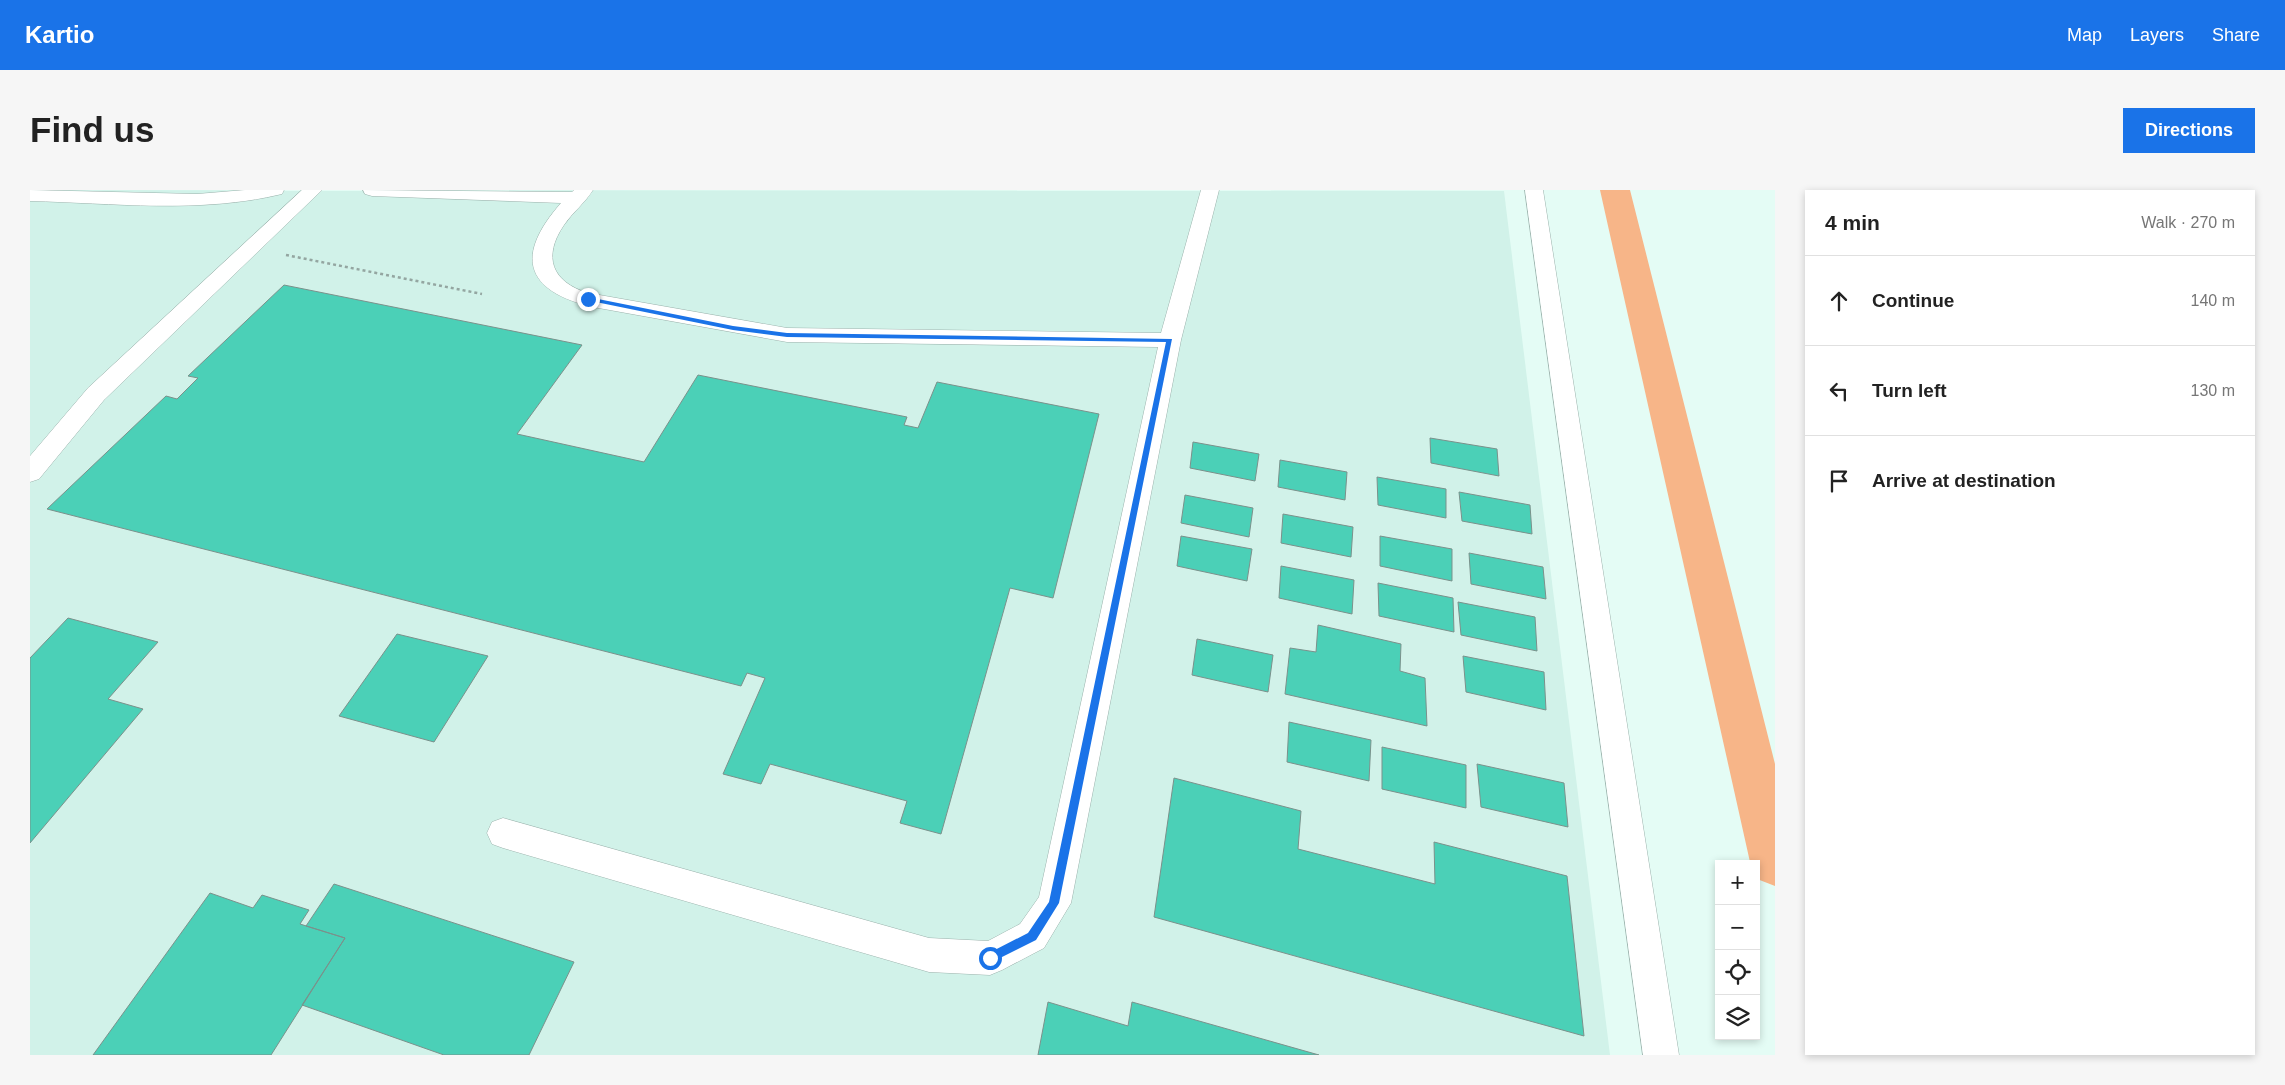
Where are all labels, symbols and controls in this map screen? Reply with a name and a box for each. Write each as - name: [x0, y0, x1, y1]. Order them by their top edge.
- text: Kartio: [25, 21, 94, 48]
- text: Map: [2067, 25, 2102, 45]
- text: Layers: [2130, 25, 2184, 45]
- text: Share: [2212, 25, 2260, 45]
- button: Directions: [2123, 108, 2255, 153]
- text: Find us: [30, 110, 154, 149]
- text: 4 min: [1825, 211, 1880, 234]
- text: Walk · 270 m: [2141, 214, 2235, 231]
- icon: ahead: [1825, 287, 1853, 315]
- route end: [577, 288, 600, 311]
- text: Continue: [1872, 290, 1954, 311]
- text: 140 m: [2191, 292, 2235, 309]
- icon: left: [1825, 377, 1853, 405]
- text: Turn left: [1872, 380, 1947, 401]
- text: 130 m: [2191, 382, 2235, 399]
- icon: arrive: [1825, 467, 1853, 495]
- text: Arrive at destination: [1872, 470, 2056, 491]
- map controls: [1715, 860, 1760, 1040]
- button: +: [1715, 860, 1760, 905]
- button: −: [1715, 905, 1760, 950]
- route start: [979, 947, 1002, 970]
- button: locate: [1715, 950, 1760, 995]
- button: layers: [1715, 995, 1760, 1040]

